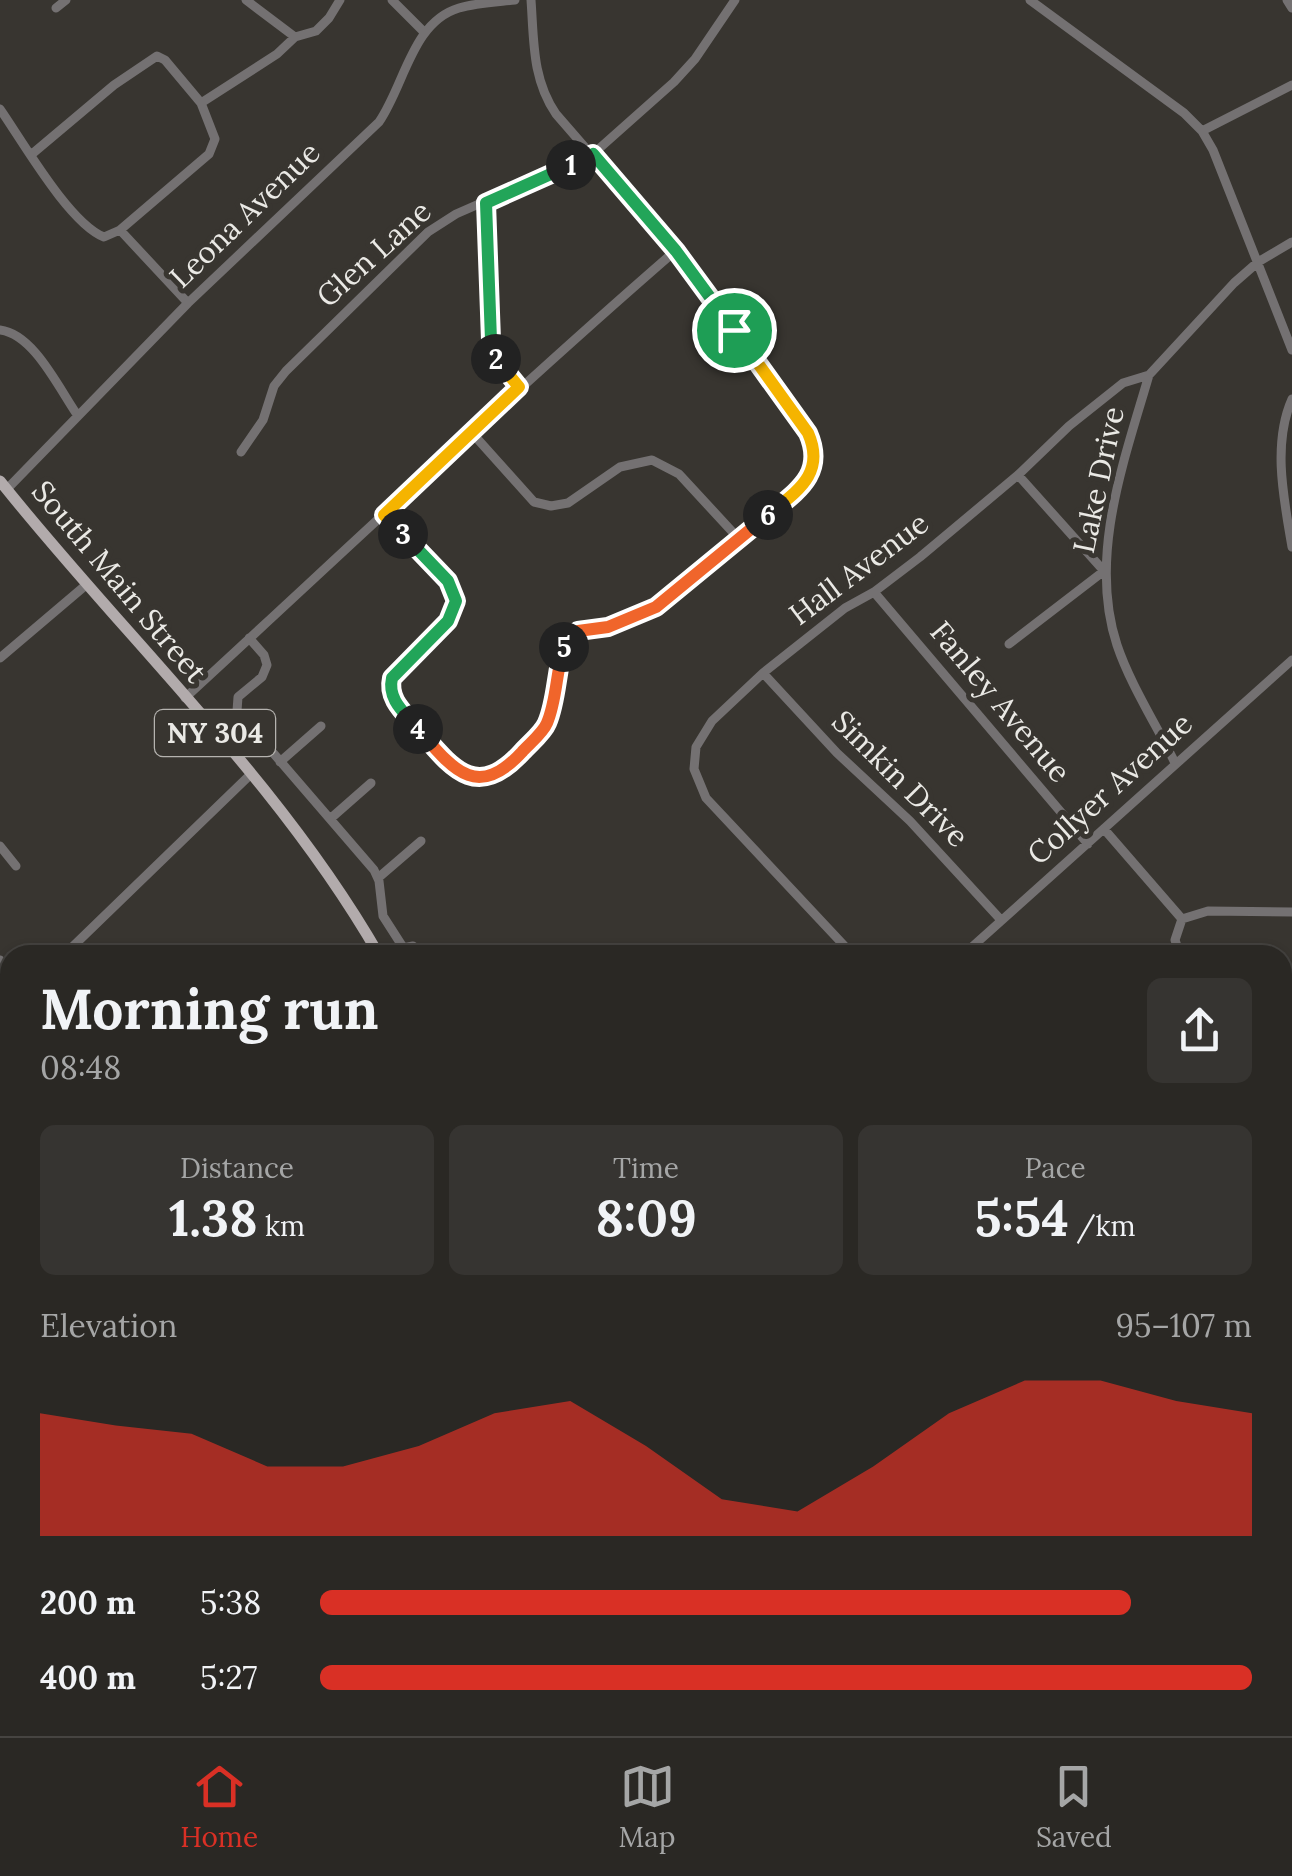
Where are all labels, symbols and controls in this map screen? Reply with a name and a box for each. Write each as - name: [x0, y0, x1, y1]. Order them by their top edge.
- street label: Leona Avenue: [161, 133, 327, 295]
- pin: 1: [546, 140, 596, 190]
- text: 1: [565, 147, 577, 183]
- street label: Glen Lane: [308, 192, 439, 315]
- pin: [692, 288, 777, 373]
- icon: arrive: [707, 303, 762, 358]
- pin: 2: [471, 334, 521, 384]
- text: 2: [489, 341, 503, 377]
- street label: Lake Drive: [1064, 403, 1132, 556]
- street label: South Main Street: [24, 472, 216, 691]
- pin: 6: [743, 490, 793, 540]
- text: 6: [760, 497, 776, 533]
- street label: Hall Avenue: [781, 503, 936, 633]
- pin: 3: [378, 509, 428, 559]
- text: 3: [395, 516, 411, 552]
- street label: Fanley Avenue: [922, 613, 1079, 790]
- pin: 5: [539, 622, 589, 672]
- text: 5: [556, 629, 572, 665]
- street label: Simkin Drive: [824, 702, 977, 855]
- pin: 4: [393, 704, 443, 754]
- street label: Collyer Avenue: [1019, 704, 1200, 873]
- road number: NY 304: [155, 710, 275, 756]
- text: 4: [410, 711, 426, 747]
- text: Morning run: [40, 974, 378, 1044]
- button: share: [1147, 978, 1252, 1083]
- text: 08:48: [40, 1047, 121, 1088]
- text: Distance: [180, 1150, 294, 1186]
- text: Time: [613, 1150, 679, 1186]
- text: Pace: [1024, 1150, 1086, 1186]
- text: 1.38: [169, 1186, 258, 1250]
- text: 8:09: [595, 1186, 697, 1250]
- text: 5:54: [974, 1186, 1069, 1250]
- text: km: [258, 1208, 305, 1244]
- text: /km: [1069, 1208, 1136, 1244]
- text: Elevation: [40, 1305, 177, 1346]
- text: 95–107 m: [1115, 1305, 1252, 1346]
- text: 200 m: [40, 1582, 136, 1623]
- text: 5:38: [200, 1582, 261, 1623]
- text: 400 m: [40, 1657, 136, 1698]
- text: 5:27: [200, 1657, 257, 1698]
- tab: Home: [180, 1759, 258, 1855]
- tab: Map: [619, 1759, 675, 1855]
- tab: Saved: [1036, 1759, 1112, 1855]

